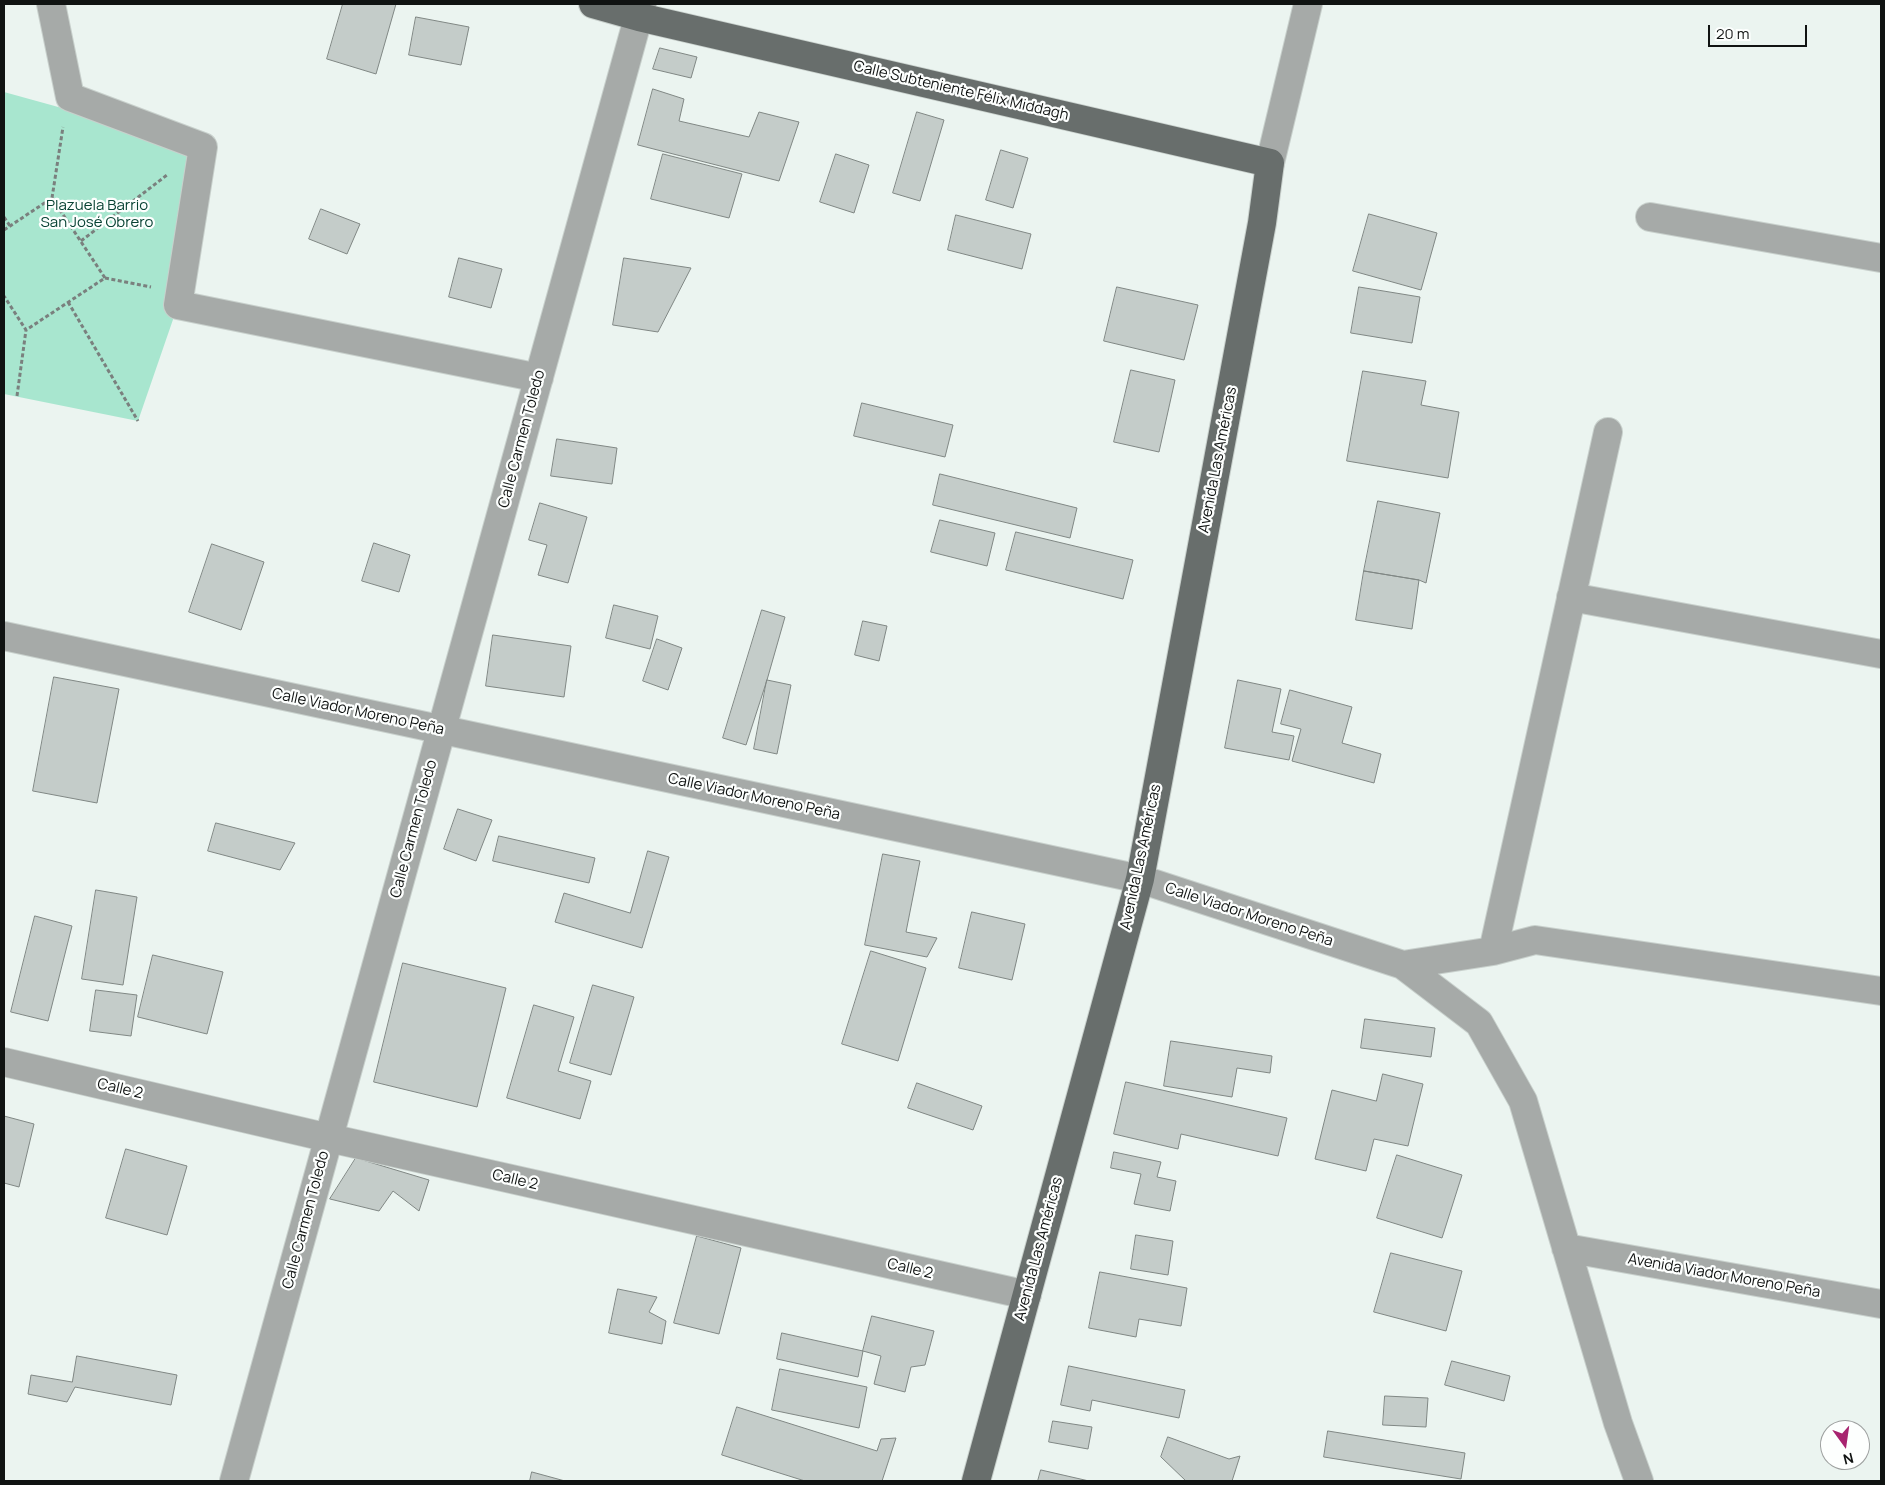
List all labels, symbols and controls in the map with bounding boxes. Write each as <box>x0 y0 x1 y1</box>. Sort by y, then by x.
scale bar <box>1710 15 1809 47</box>
text: 20 m <box>1716 23 1749 44</box>
street label: Calle Subteniente Félix Middagh <box>852 57 1070 125</box>
park label: Plazuela Barrio San José Obrero <box>41 197 153 232</box>
street label: Calle Carmen Toledo <box>495 368 549 510</box>
street label: Avenida Las Américas <box>1195 385 1241 535</box>
street label: Calle Viador Moreno Peña <box>270 685 446 739</box>
street label: Calle Carmen Toledo <box>387 758 441 900</box>
street label: Calle Viador Moreno Peña <box>666 770 842 824</box>
street label: Avenida Las Américas <box>1117 782 1165 932</box>
street label: Calle Viador Moreno Peña <box>1163 879 1335 951</box>
street label: Calle 2 <box>95 1075 145 1103</box>
street label: Calle Carmen Toledo <box>279 1149 333 1291</box>
street label: Calle 2 <box>490 1166 540 1194</box>
street label: Avenida Las Américas <box>1011 1175 1067 1323</box>
street label: Avenida Viador Moreno Peña <box>1626 1250 1822 1302</box>
street label: Calle 2 <box>885 1255 935 1283</box>
north arrow <box>1820 1420 1870 1470</box>
text: N <box>1841 1449 1856 1470</box>

